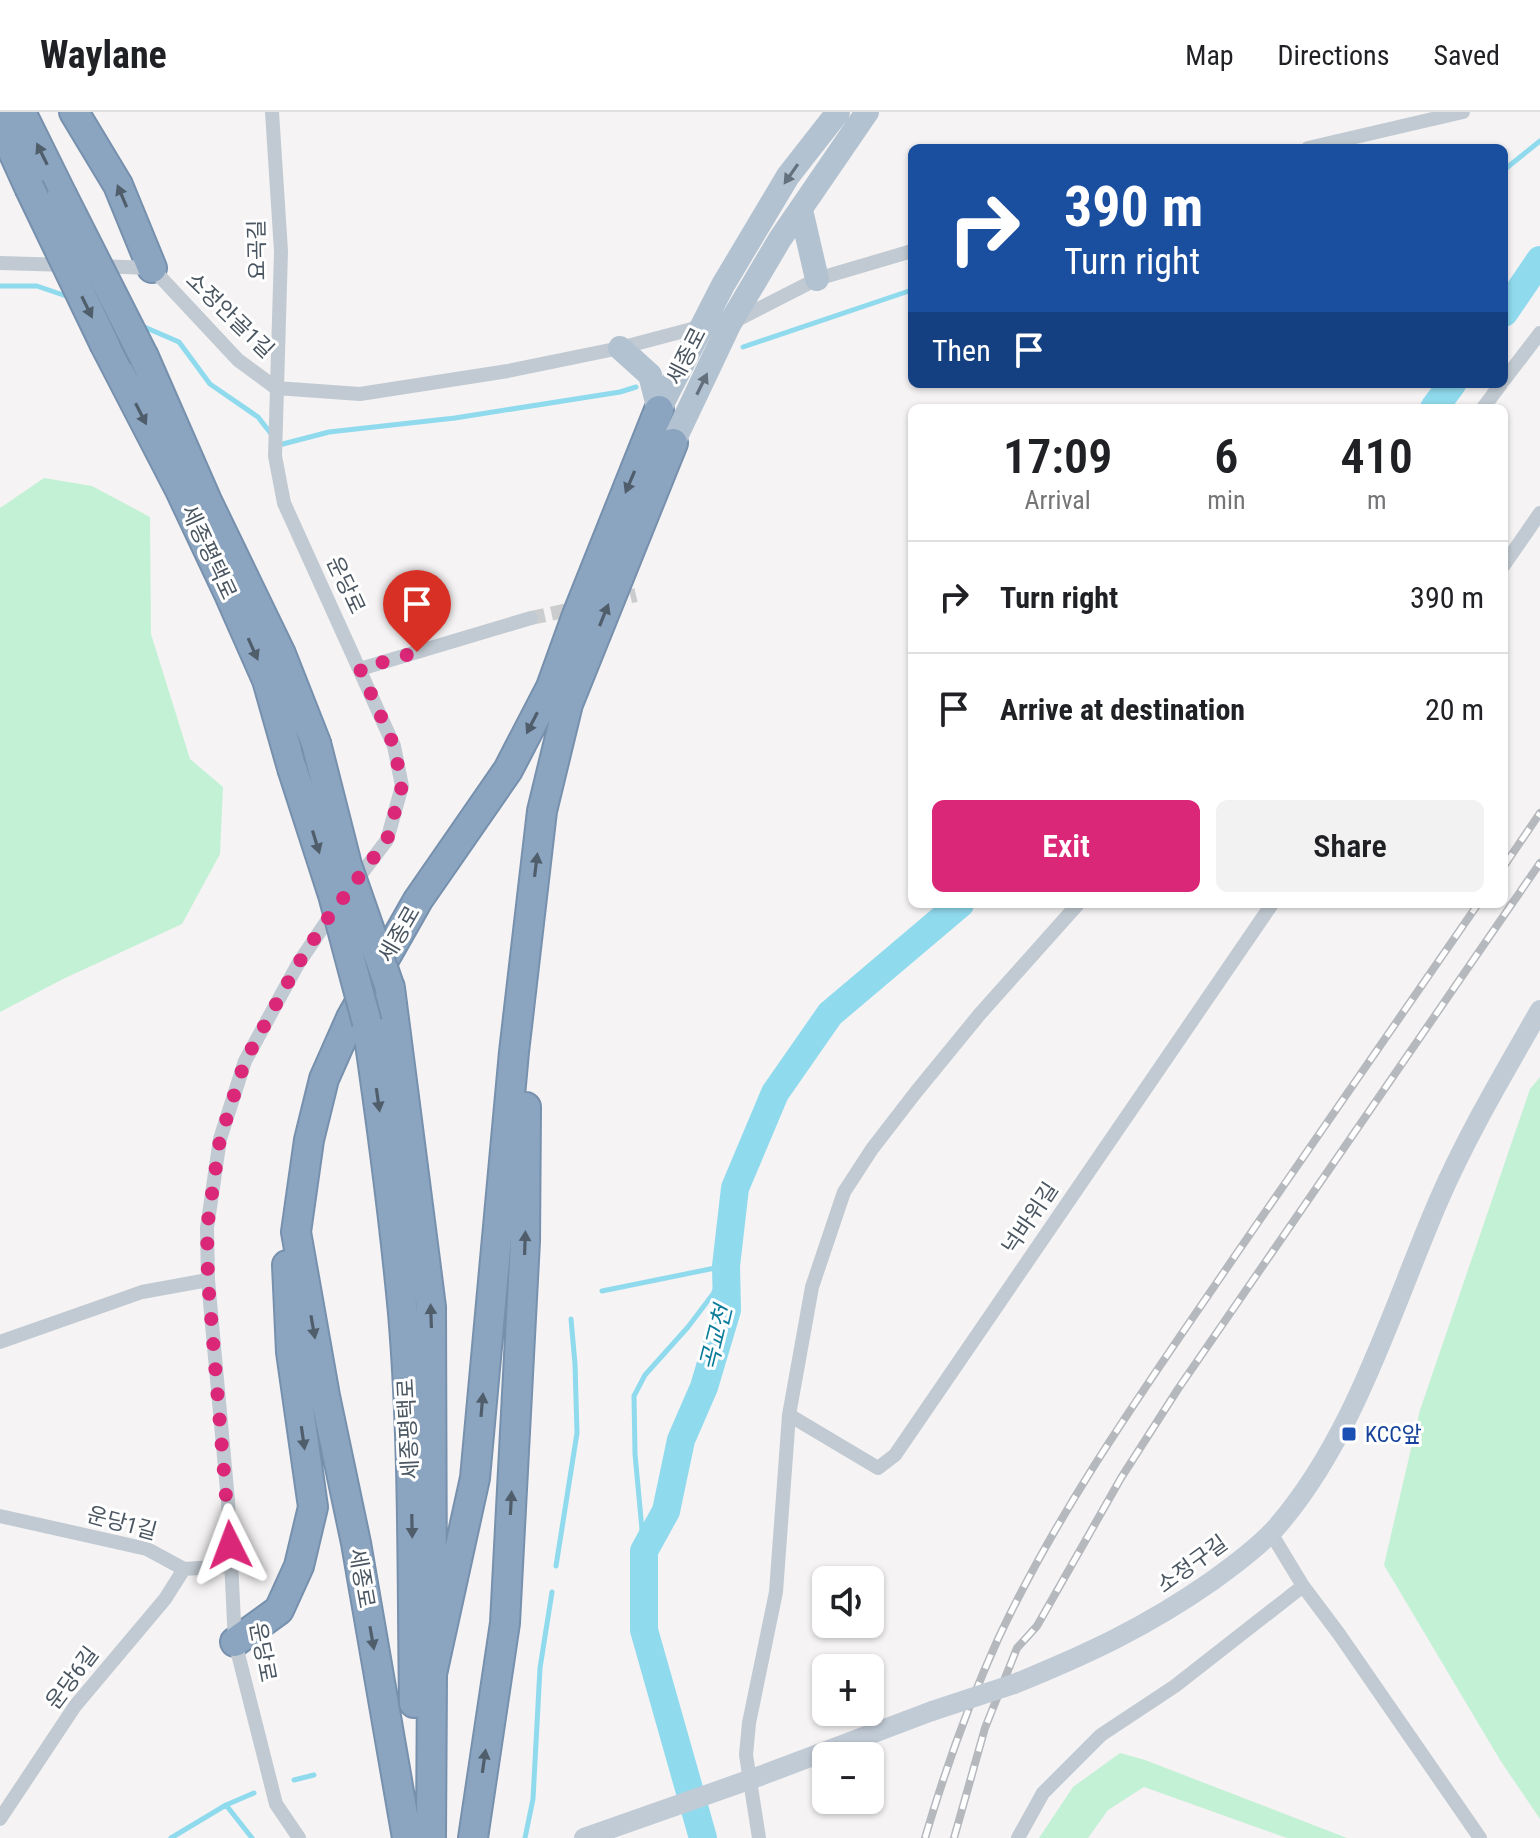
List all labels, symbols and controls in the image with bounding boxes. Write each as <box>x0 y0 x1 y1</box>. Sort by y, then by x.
text: Waylane <box>40 33 167 77</box>
text: Map <box>1185 39 1234 72</box>
text: Directions <box>1278 39 1389 72</box>
text: Saved <box>1433 39 1500 72</box>
one-way arrow <box>35 142 49 165</box>
one-way arrow <box>784 163 799 184</box>
text: 390 m <box>1064 174 1203 240</box>
icon: right <box>932 176 1036 280</box>
one-way arrow <box>115 184 128 207</box>
street label: 요곡길 <box>244 219 270 281</box>
text: Turn right <box>1064 241 1200 283</box>
street label: 소정안골1길 <box>181 267 279 363</box>
one-way arrow <box>80 296 94 319</box>
street label: 세종로 <box>661 323 711 389</box>
icon: arrive <box>1007 328 1051 372</box>
text: Then <box>932 333 991 368</box>
one-way arrow <box>695 373 709 396</box>
one-way arrow <box>135 403 148 426</box>
text: 17:09 <box>1003 428 1112 485</box>
text: 6 <box>1214 428 1238 485</box>
text: 410 <box>1341 428 1413 485</box>
one-way arrow <box>624 470 637 494</box>
text: Arrival <box>1025 485 1091 515</box>
text: min <box>1207 485 1245 515</box>
text: m <box>1367 485 1387 515</box>
street label: 세종평택로 <box>176 501 242 603</box>
street label: 운당로 <box>322 552 370 618</box>
pin <box>383 570 451 652</box>
icon: right <box>932 575 976 619</box>
text: Turn right <box>1000 580 1118 615</box>
text: 390 m <box>1410 580 1484 615</box>
icon: arrive <box>395 582 439 626</box>
one-way arrow <box>598 603 611 627</box>
one-way arrow <box>247 637 260 661</box>
icon: arrive <box>932 687 976 731</box>
text: Arrive at destination <box>1000 692 1245 727</box>
text: 20 m <box>1425 692 1484 727</box>
one-way arrow <box>526 711 539 734</box>
button: Exit <box>932 800 1200 892</box>
button: Share <box>1216 800 1484 892</box>
one-way arrow <box>310 830 323 854</box>
one-way arrow <box>529 852 542 877</box>
street label: 세종로 <box>373 901 425 967</box>
one-way arrow <box>372 1088 385 1113</box>
street label: 넉바위길 <box>997 1177 1063 1259</box>
one-way arrow <box>518 1230 531 1255</box>
water label: 곡교천 <box>694 1300 738 1374</box>
one-way arrow <box>424 1303 437 1328</box>
one-way arrow <box>308 1315 320 1340</box>
street label: 세종평택로 <box>393 1378 423 1480</box>
one-way arrow <box>475 1392 488 1417</box>
place label: KCC앞 <box>1365 1422 1422 1447</box>
one-way arrow <box>297 1425 310 1450</box>
marker: KCC앞 <box>1340 1425 1358 1443</box>
one-way arrow <box>505 1490 518 1515</box>
street label: 운당1길 <box>84 1502 160 1544</box>
position arrow <box>188 1503 272 1587</box>
one-way arrow <box>405 1514 418 1539</box>
street label: 소정구길 <box>1152 1530 1232 1598</box>
street label: 세종로 <box>344 1546 380 1610</box>
map controls <box>812 1566 884 1814</box>
button: sound <box>812 1566 884 1638</box>
street label: 운당로 <box>245 1620 281 1684</box>
one-way arrow <box>367 1625 379 1650</box>
street label: 운당6길 <box>40 1642 104 1714</box>
button: + <box>812 1654 884 1726</box>
button: − <box>812 1742 884 1814</box>
one-way arrow <box>478 1748 491 1773</box>

